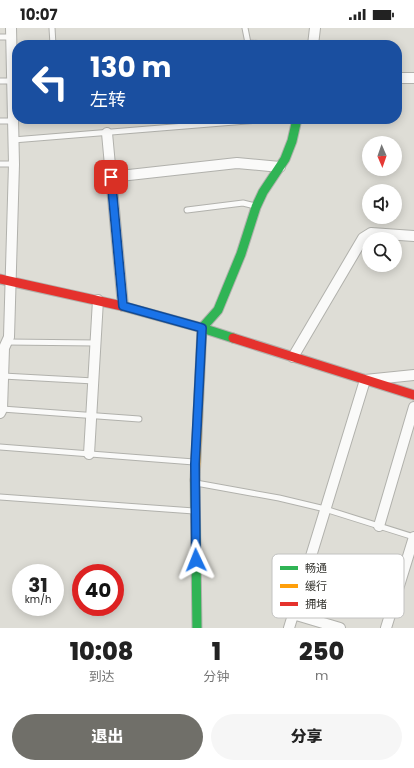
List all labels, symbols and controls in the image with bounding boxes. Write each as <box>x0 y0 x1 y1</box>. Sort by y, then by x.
text: 10:07 <box>20 4 58 25</box>
text: 130 m <box>90 48 171 87</box>
icon: left <box>24 56 76 108</box>
text: 左转 <box>90 87 126 112</box>
north arrow <box>362 136 402 176</box>
map controls <box>362 136 402 272</box>
pin <box>94 160 128 194</box>
icon: arrive <box>100 166 122 188</box>
button: sound <box>362 184 402 224</box>
button: search <box>362 232 402 272</box>
position arrow <box>175 539 217 581</box>
legend <box>272 554 404 618</box>
text: 畅通 <box>305 560 327 576</box>
speed limit sign: 40 <box>72 564 124 616</box>
text: 31 <box>28 571 48 599</box>
text: 缓行 <box>305 578 327 594</box>
text: km/h <box>25 592 51 607</box>
text: 拥堵 <box>305 596 327 612</box>
text: 10:08 <box>70 635 134 668</box>
text: 1 <box>212 635 221 668</box>
text: 250 <box>299 635 344 668</box>
text: m <box>315 666 328 685</box>
text: 到达 <box>89 667 115 686</box>
text: 分钟 <box>203 667 229 686</box>
button: 退出 <box>12 714 203 760</box>
button: 分享 <box>211 714 402 760</box>

